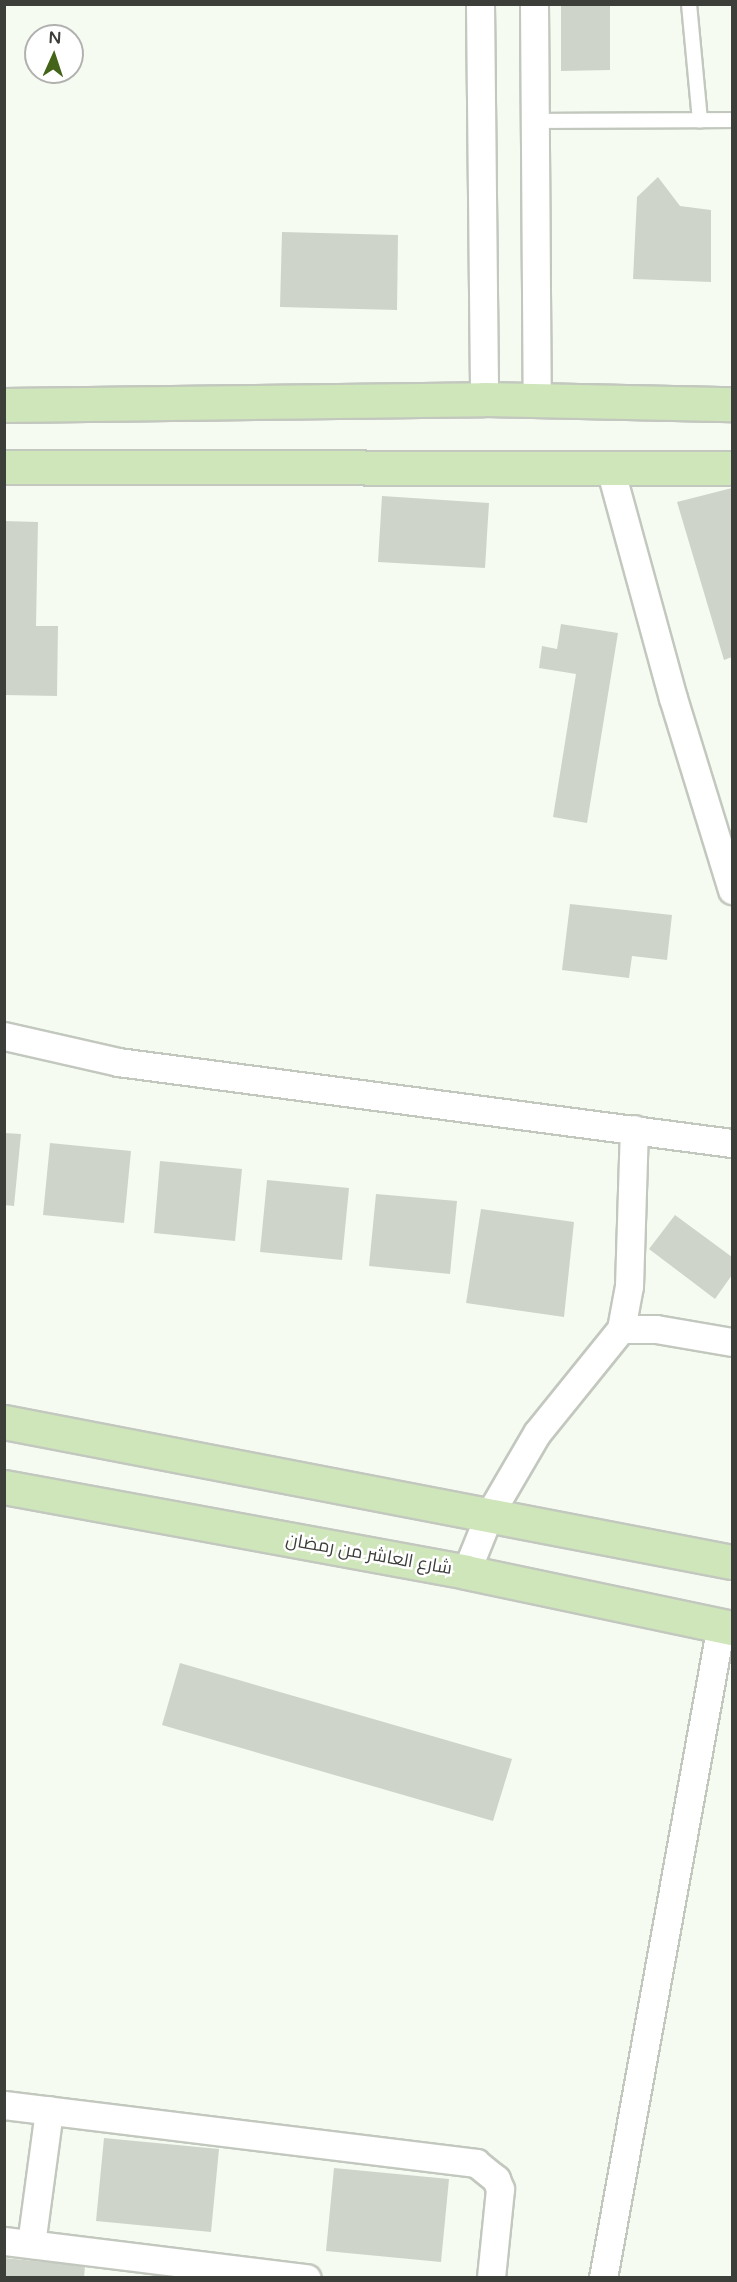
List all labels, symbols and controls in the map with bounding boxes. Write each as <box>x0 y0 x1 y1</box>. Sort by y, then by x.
north arrow <box>24 24 84 84</box>
text: N <box>48 28 62 48</box>
street label: شارع العاشر من رمضان <box>284 1529 454 1579</box>

